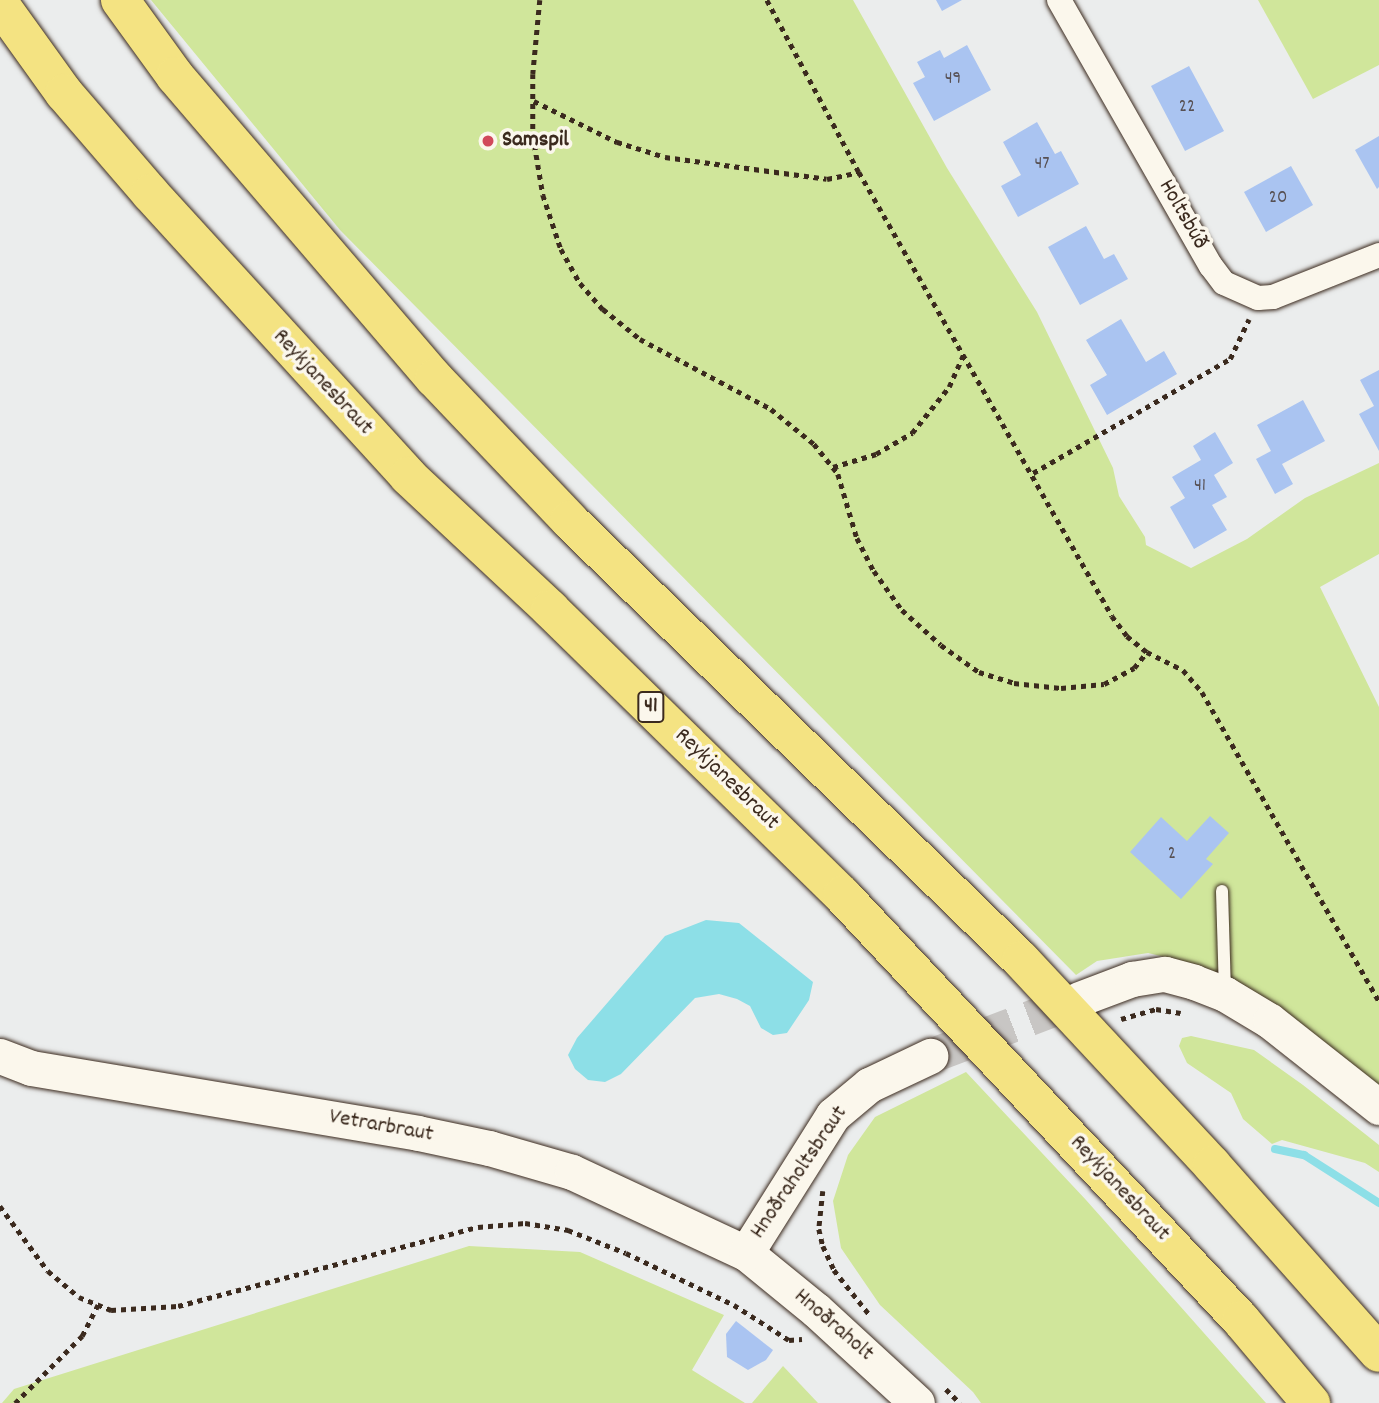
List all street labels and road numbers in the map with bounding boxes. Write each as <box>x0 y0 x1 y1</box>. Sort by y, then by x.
street label: Holtsbúð <box>1151 175 1213 255</box>
street label: Reykjanesbraut <box>266 324 378 442</box>
road number: 41 <box>637 690 665 724</box>
street label: Reykjanesbraut <box>668 723 784 837</box>
street label: Hnoðraholtsbraut <box>745 1101 855 1245</box>
street label: Vetrarbraut <box>327 1104 435 1150</box>
street label: Reykjanesbraut <box>1063 1130 1175 1248</box>
street label: Hnoðraholt <box>787 1284 879 1368</box>

